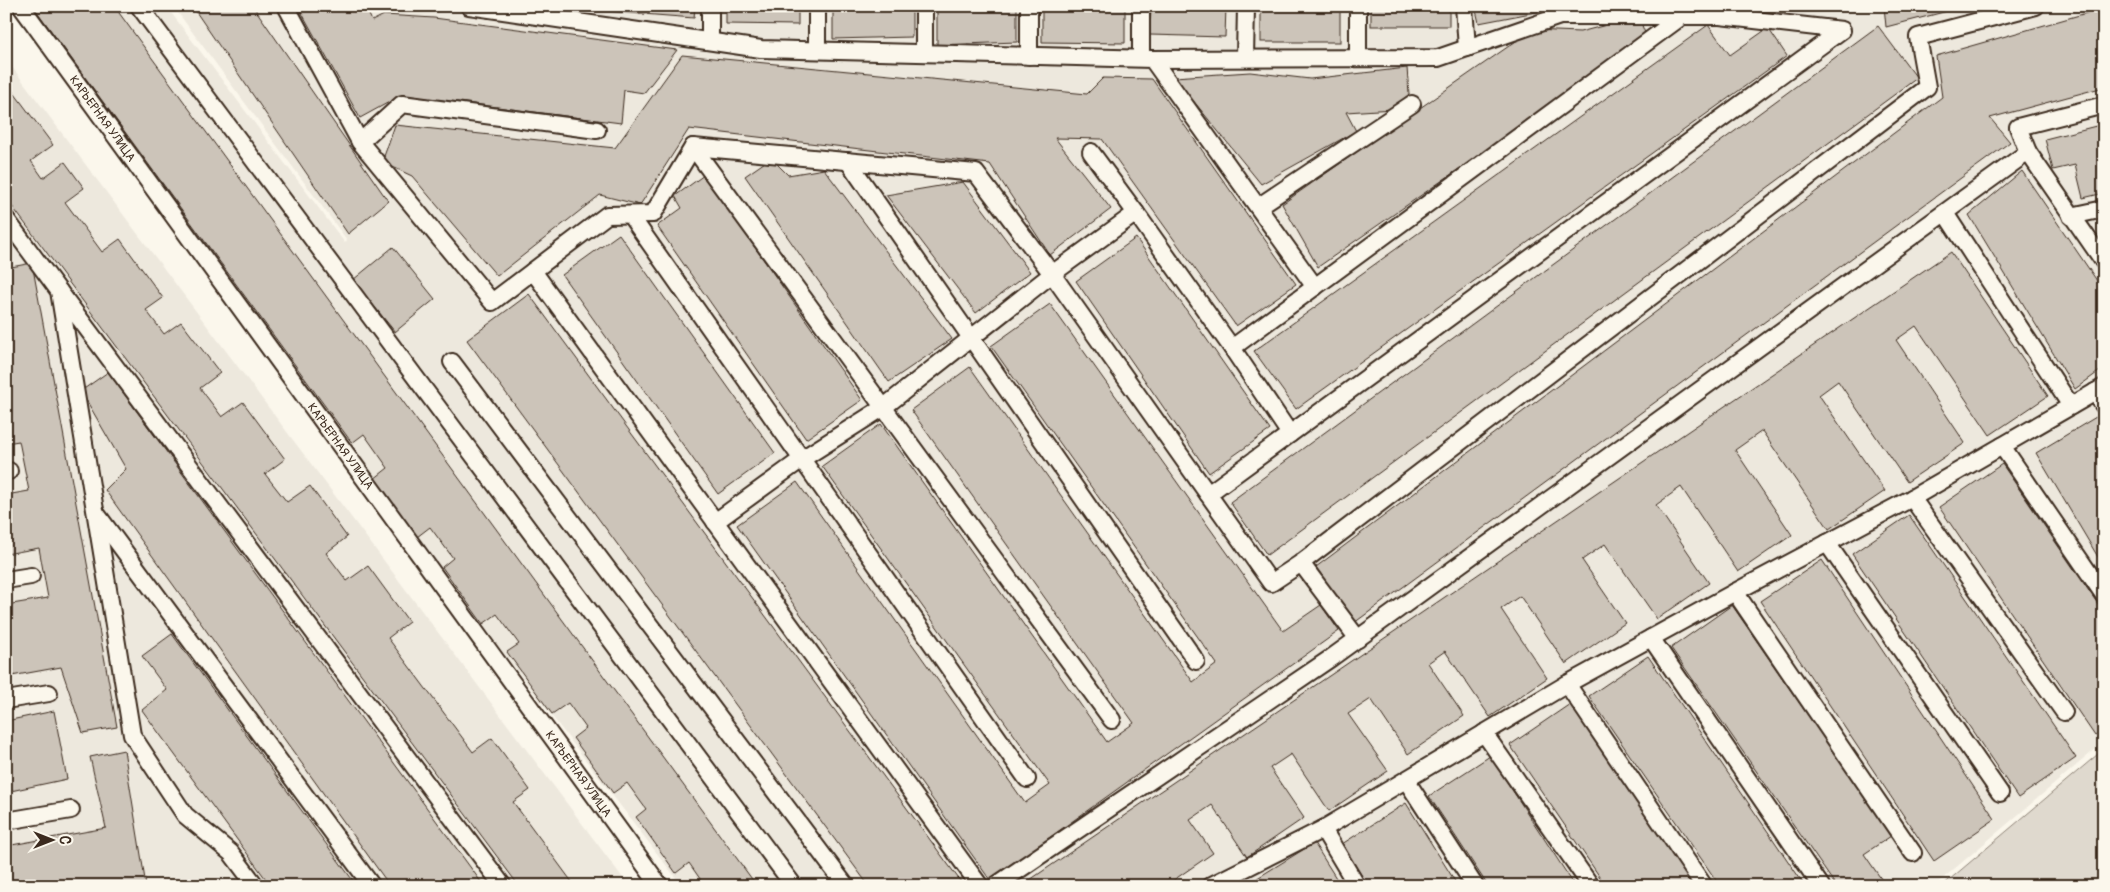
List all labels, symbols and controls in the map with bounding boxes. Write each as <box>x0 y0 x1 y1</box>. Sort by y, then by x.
street label: КАРЬЕРНАЯ УЛИЦА <box>66 72 139 165</box>
street label: КАРЬЕРНАЯ УЛИЦА <box>304 400 377 492</box>
street label: КАРЬЕРНАЯ УЛИЦА <box>542 728 615 820</box>
north arrow <box>28 814 78 864</box>
text: С <box>56 836 73 845</box>

